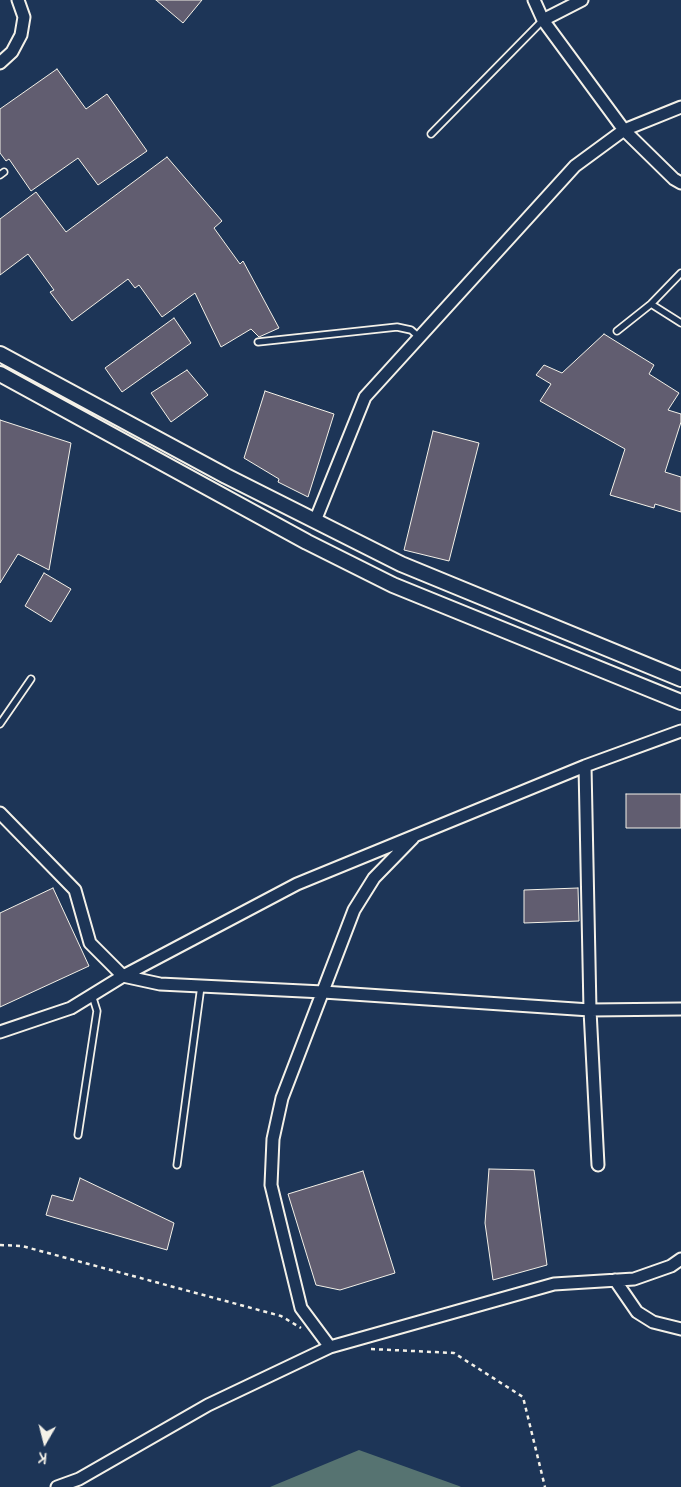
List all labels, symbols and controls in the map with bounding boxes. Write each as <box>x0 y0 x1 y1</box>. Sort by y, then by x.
north arrow <box>20 1417 70 1467</box>
text: K <box>37 1448 48 1466</box>

